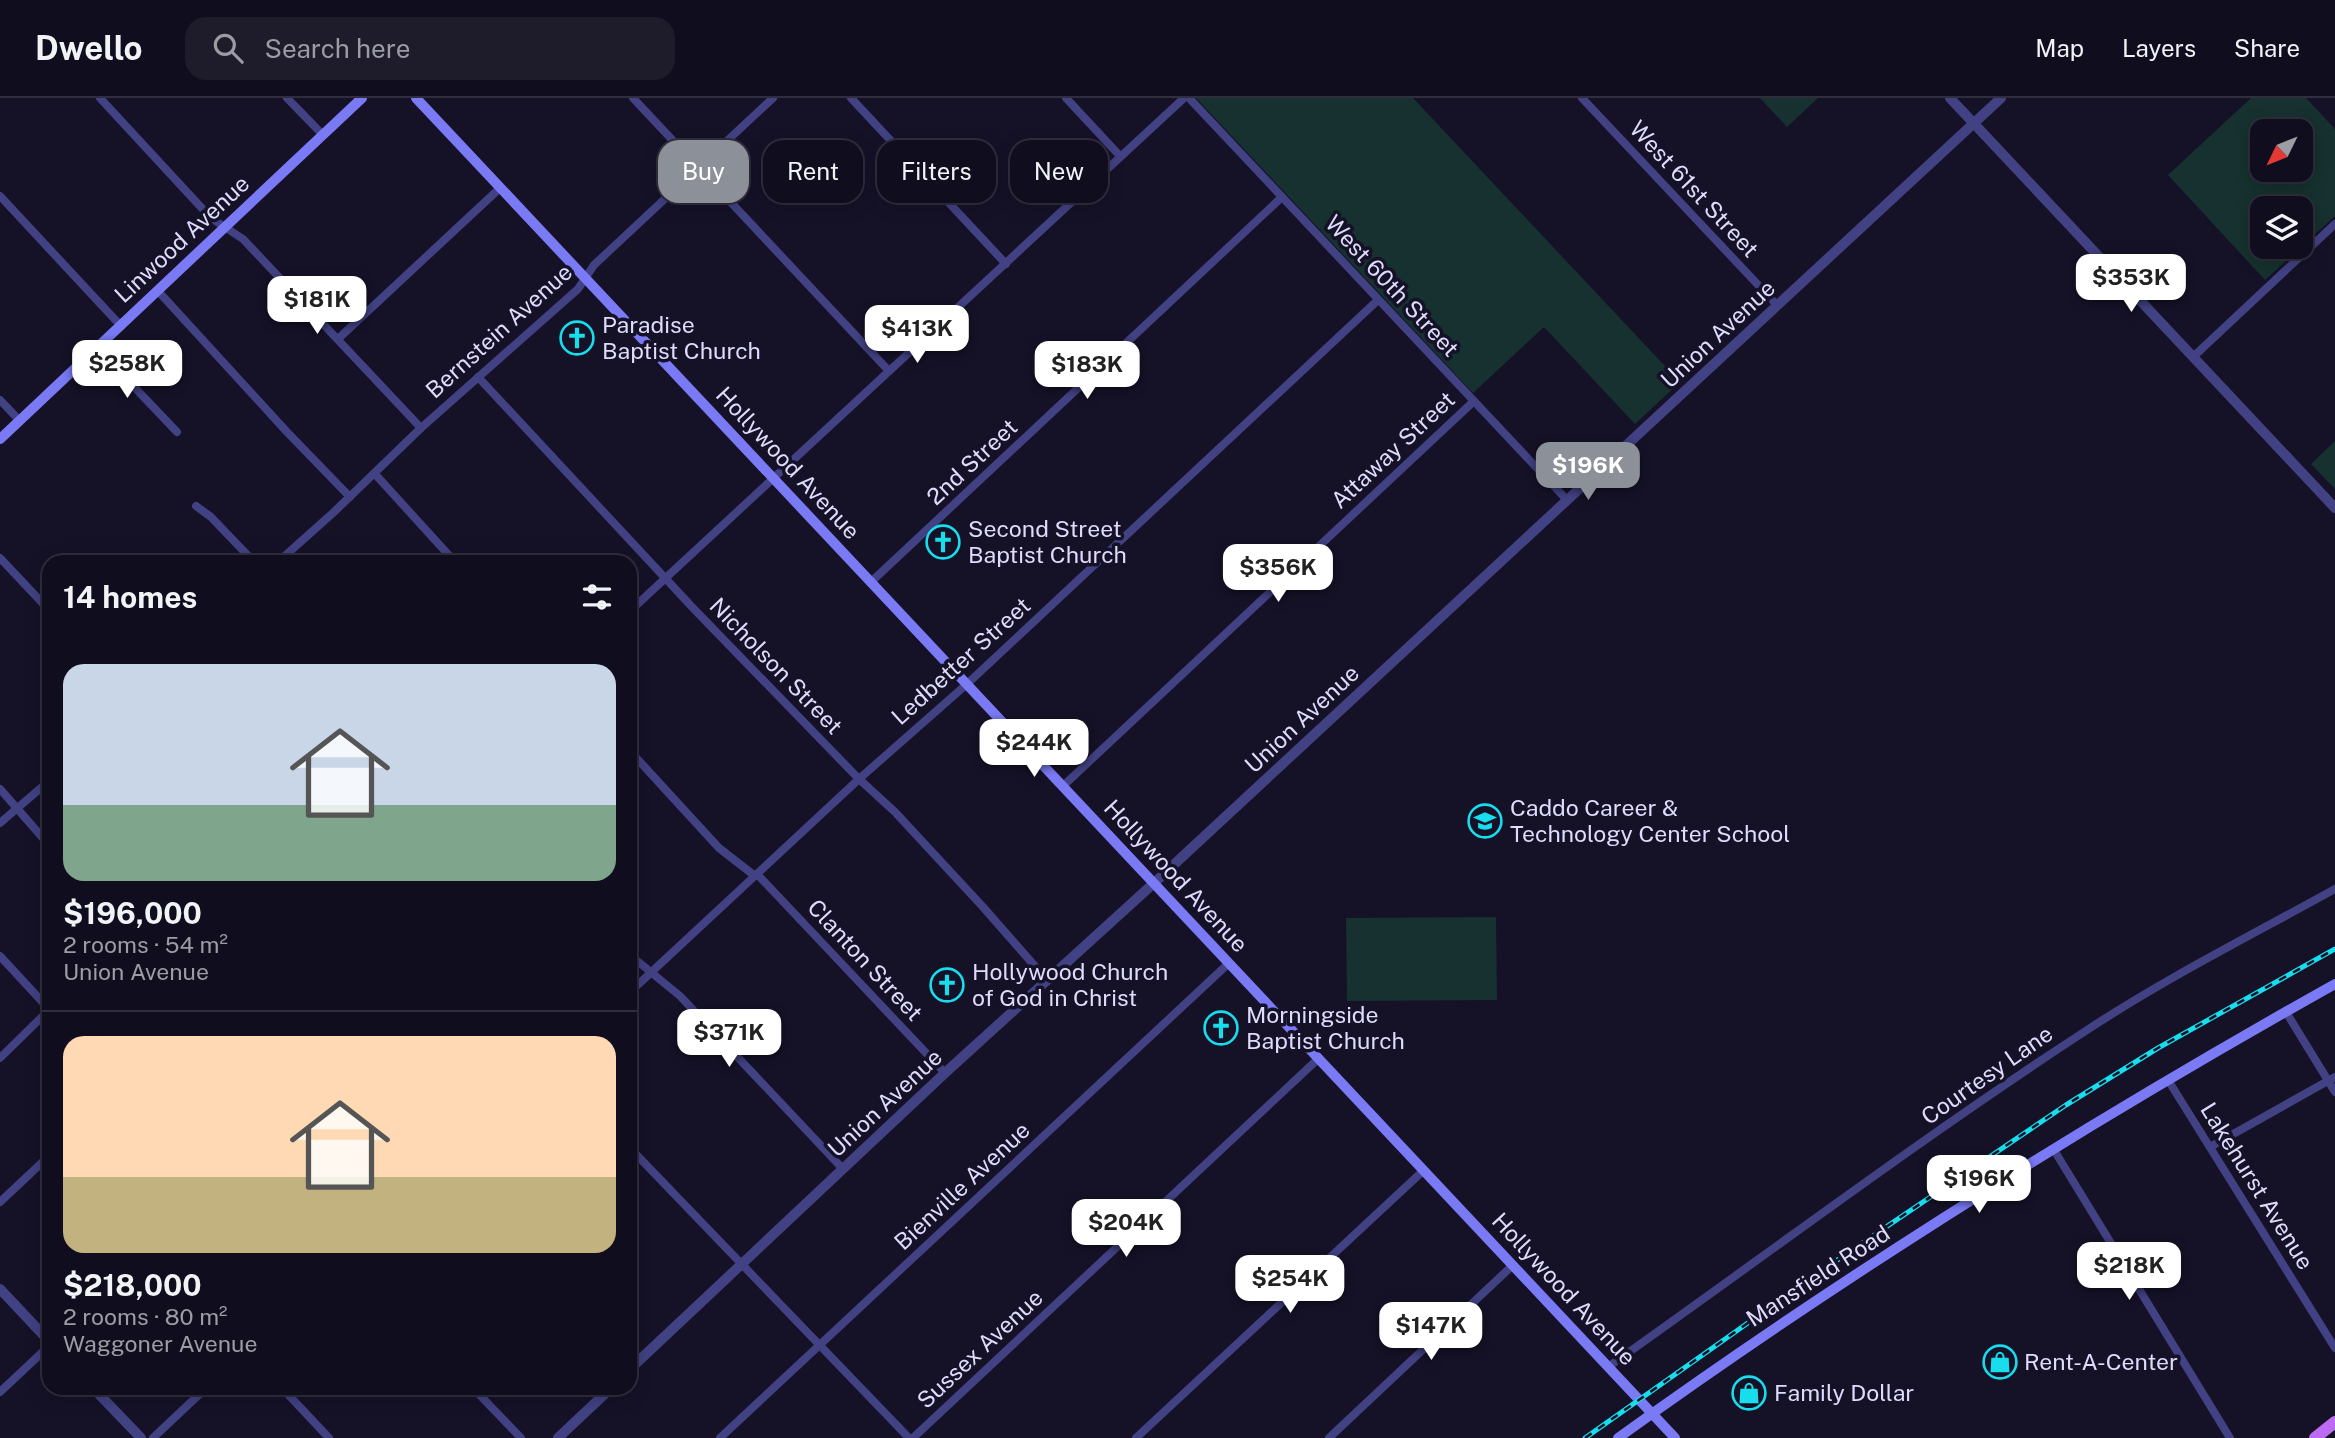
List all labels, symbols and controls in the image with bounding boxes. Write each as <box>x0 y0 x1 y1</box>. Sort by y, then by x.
search box <box>185 17 675 80</box>
text: Dwello <box>35 29 143 67</box>
icon: search <box>209 29 247 67</box>
text: Search here <box>265 33 411 64</box>
text: Map <box>2035 34 2084 62</box>
text: Layers <box>2122 34 2196 62</box>
text: Share <box>2234 34 2300 62</box>
street label: West 61st Street <box>1624 115 1764 262</box>
north arrow <box>2250 119 2314 182</box>
map controls <box>2250 119 2313 259</box>
chip: Buy <box>658 140 749 203</box>
chip: Rent <box>763 140 863 203</box>
chip: Filters <box>877 140 996 203</box>
chip: New <box>1010 140 1108 203</box>
street label: Linwood Avenue <box>109 169 255 308</box>
button: layers <box>2250 196 2313 259</box>
street label: West 60th Street <box>1320 210 1465 362</box>
pin: $353K <box>2082 254 2180 314</box>
street label: Bernstein Avenue <box>420 258 577 403</box>
text: $353K <box>2092 263 2170 290</box>
street label: Union Avenue <box>1655 274 1780 393</box>
pin: $181K <box>268 276 366 336</box>
text: $181K <box>283 285 351 312</box>
pin: $413K <box>868 306 966 365</box>
place label: Paradise Baptist Church <box>602 311 761 364</box>
text: $413K <box>881 314 953 341</box>
church icon: Paradise Baptist Church <box>558 319 596 357</box>
pin: $258K <box>78 341 176 400</box>
pin: $183K <box>1038 342 1136 401</box>
text: $258K <box>88 349 166 376</box>
text: $183K <box>1051 350 1123 377</box>
street label: Hollywood Avenue <box>711 381 866 544</box>
street label: Attaway Street <box>1325 386 1460 514</box>
street label: 2nd Street <box>921 413 1022 510</box>
pin: $196K <box>1539 442 1637 502</box>
text: $196K <box>1552 451 1624 478</box>
place label: Second Street Baptist Church <box>968 515 1127 568</box>
church icon: Second Street Baptist Church <box>924 523 962 561</box>
pin: $356K <box>1229 545 1327 604</box>
text: $356K <box>1239 553 1317 580</box>
icon: filters <box>578 578 616 616</box>
text: 14 homes <box>63 579 197 615</box>
street label: Ledbetter Street <box>886 591 1036 730</box>
street label: Nicholson Street <box>704 592 848 739</box>
street label: Union Avenue <box>1239 659 1364 778</box>
icon: home <box>277 710 403 836</box>
pin: $244K <box>985 720 1083 779</box>
text: $244K <box>996 728 1072 755</box>
street label: Hollywood Avenue <box>1099 794 1254 957</box>
place label: Caddo Career & Technology Center School <box>1510 794 1790 847</box>
school or university icon: Caddo Career & Technology Center School <box>1466 802 1504 840</box>
street label: Clanton Street <box>802 893 928 1026</box>
text: $196,000 <box>63 895 202 931</box>
text: 2 rooms · 54 m² <box>63 931 228 958</box>
text: Union Avenue <box>63 958 209 985</box>
place label: Hollywood Church of God in Christ <box>972 958 1168 1011</box>
church icon: Hollywood Church of God in Christ <box>928 966 966 1004</box>
place label: Morningside Baptist Church <box>1246 1001 1405 1054</box>
church icon: Morningside Baptist Church <box>1202 1009 1240 1047</box>
pin: $371K <box>680 1010 778 1069</box>
text: $371K <box>693 1018 765 1045</box>
street label: Courtesy Lane <box>1916 1019 2057 1130</box>
street label: Union Avenue <box>822 1043 947 1162</box>
icon: home <box>277 1082 403 1208</box>
street label: Lakehurst Avenue <box>2195 1097 2320 1274</box>
street label: Bienville Avenue <box>888 1116 1035 1255</box>
pin: $196K <box>1930 1156 2028 1215</box>
text: $196K <box>1943 1164 2015 1191</box>
pin: $204K <box>1077 1200 1175 1259</box>
street label: Hollywood Avenue <box>1487 1207 1642 1370</box>
text: $204K <box>1088 1208 1164 1235</box>
street label: Mansfield Road <box>1741 1219 1894 1332</box>
pin: $218K <box>2080 1242 2178 1302</box>
text: $218K <box>2093 1251 2165 1278</box>
pin: $254K <box>1241 1256 1339 1315</box>
text: $254K <box>1251 1264 1329 1291</box>
text: $218,000 <box>63 1267 202 1303</box>
street label: Sussex Avenue <box>911 1284 1048 1414</box>
pin: $147K <box>1382 1302 1480 1362</box>
text: 2 rooms · 80 m² <box>63 1303 228 1330</box>
text: $147K <box>1395 1311 1467 1338</box>
text: Waggoner Avenue <box>63 1330 257 1357</box>
shop icon: Rent-A-Center <box>1981 1343 2019 1381</box>
place label: Rent-A-Center <box>2024 1348 2178 1375</box>
shop icon: Family Dollar <box>1730 1374 1768 1412</box>
place label: Family Dollar <box>1774 1379 1914 1406</box>

